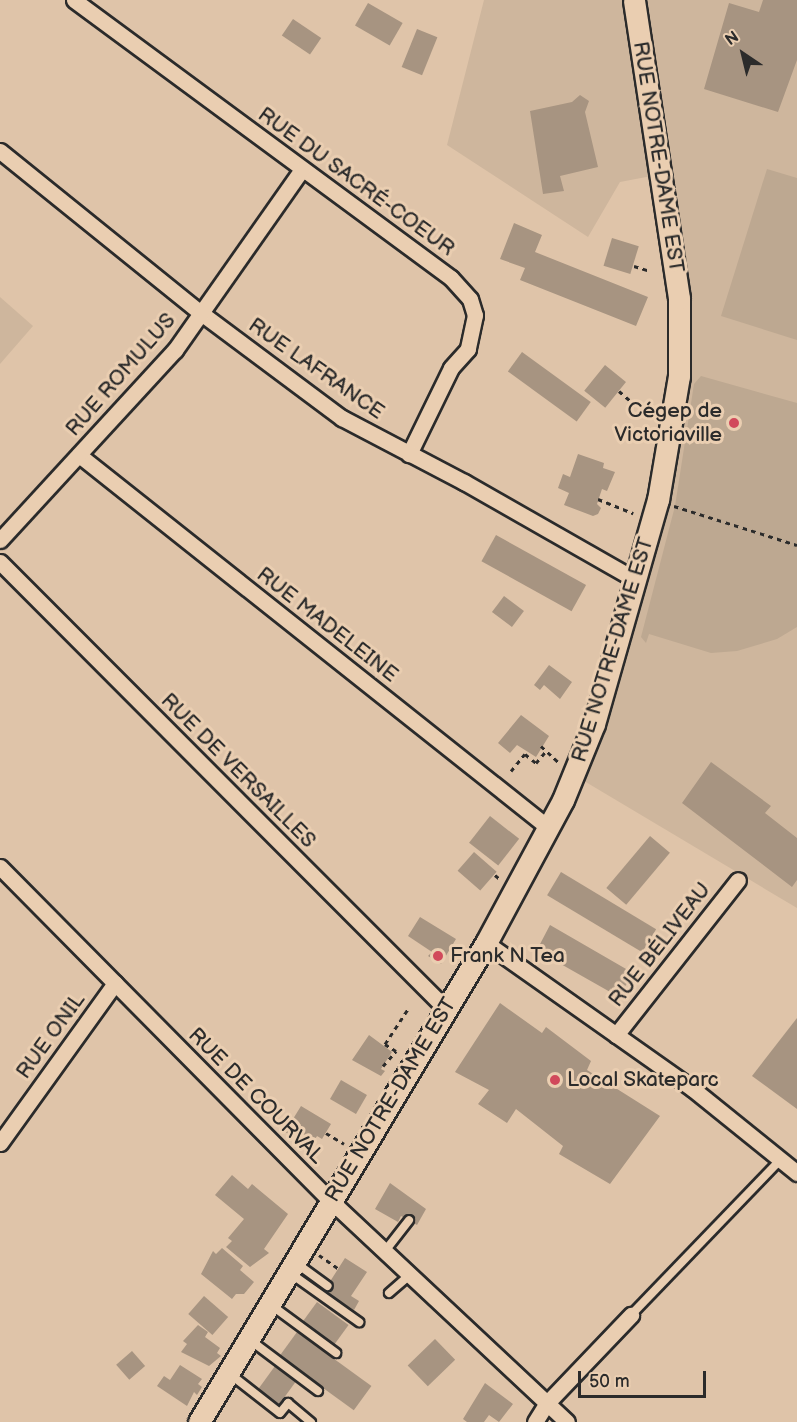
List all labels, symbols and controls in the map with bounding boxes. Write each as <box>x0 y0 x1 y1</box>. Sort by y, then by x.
north arrow <box>713 24 773 84</box>
text: N <box>722 28 743 50</box>
street label: RUE NOTRE-DAME EST <box>627 40 689 274</box>
street label: RUE DU SACRÉ-COEUR <box>253 102 459 262</box>
street label: RUE ROMULUS <box>61 308 181 442</box>
street label: RUE LAFRANCE <box>243 313 389 425</box>
place label: Cégep de Victoriaville <box>614 398 722 448</box>
marker: Cégep de Victoriaville <box>727 416 741 430</box>
street label: RUE NOTRE-DAME EST <box>567 535 659 765</box>
street label: RUE MADELEINE <box>251 562 403 688</box>
street label: RUE DE VERSAILLES <box>155 688 321 854</box>
street label: RUE BÉLIVEAU <box>604 878 716 1012</box>
place label: Frank N Tea <box>450 943 566 969</box>
marker: Frank N Tea <box>431 949 445 963</box>
street label: RUE ONIL <box>11 988 91 1084</box>
street label: RUE NOTRE-DAME EST <box>320 993 462 1207</box>
street label: RUE DE COURVAL <box>183 1023 329 1169</box>
place label: Local Skateparc <box>567 1067 719 1093</box>
marker: Local Skateparc <box>548 1073 562 1087</box>
scale bar <box>581 1359 708 1397</box>
text: 50 m <box>589 1371 630 1392</box>

